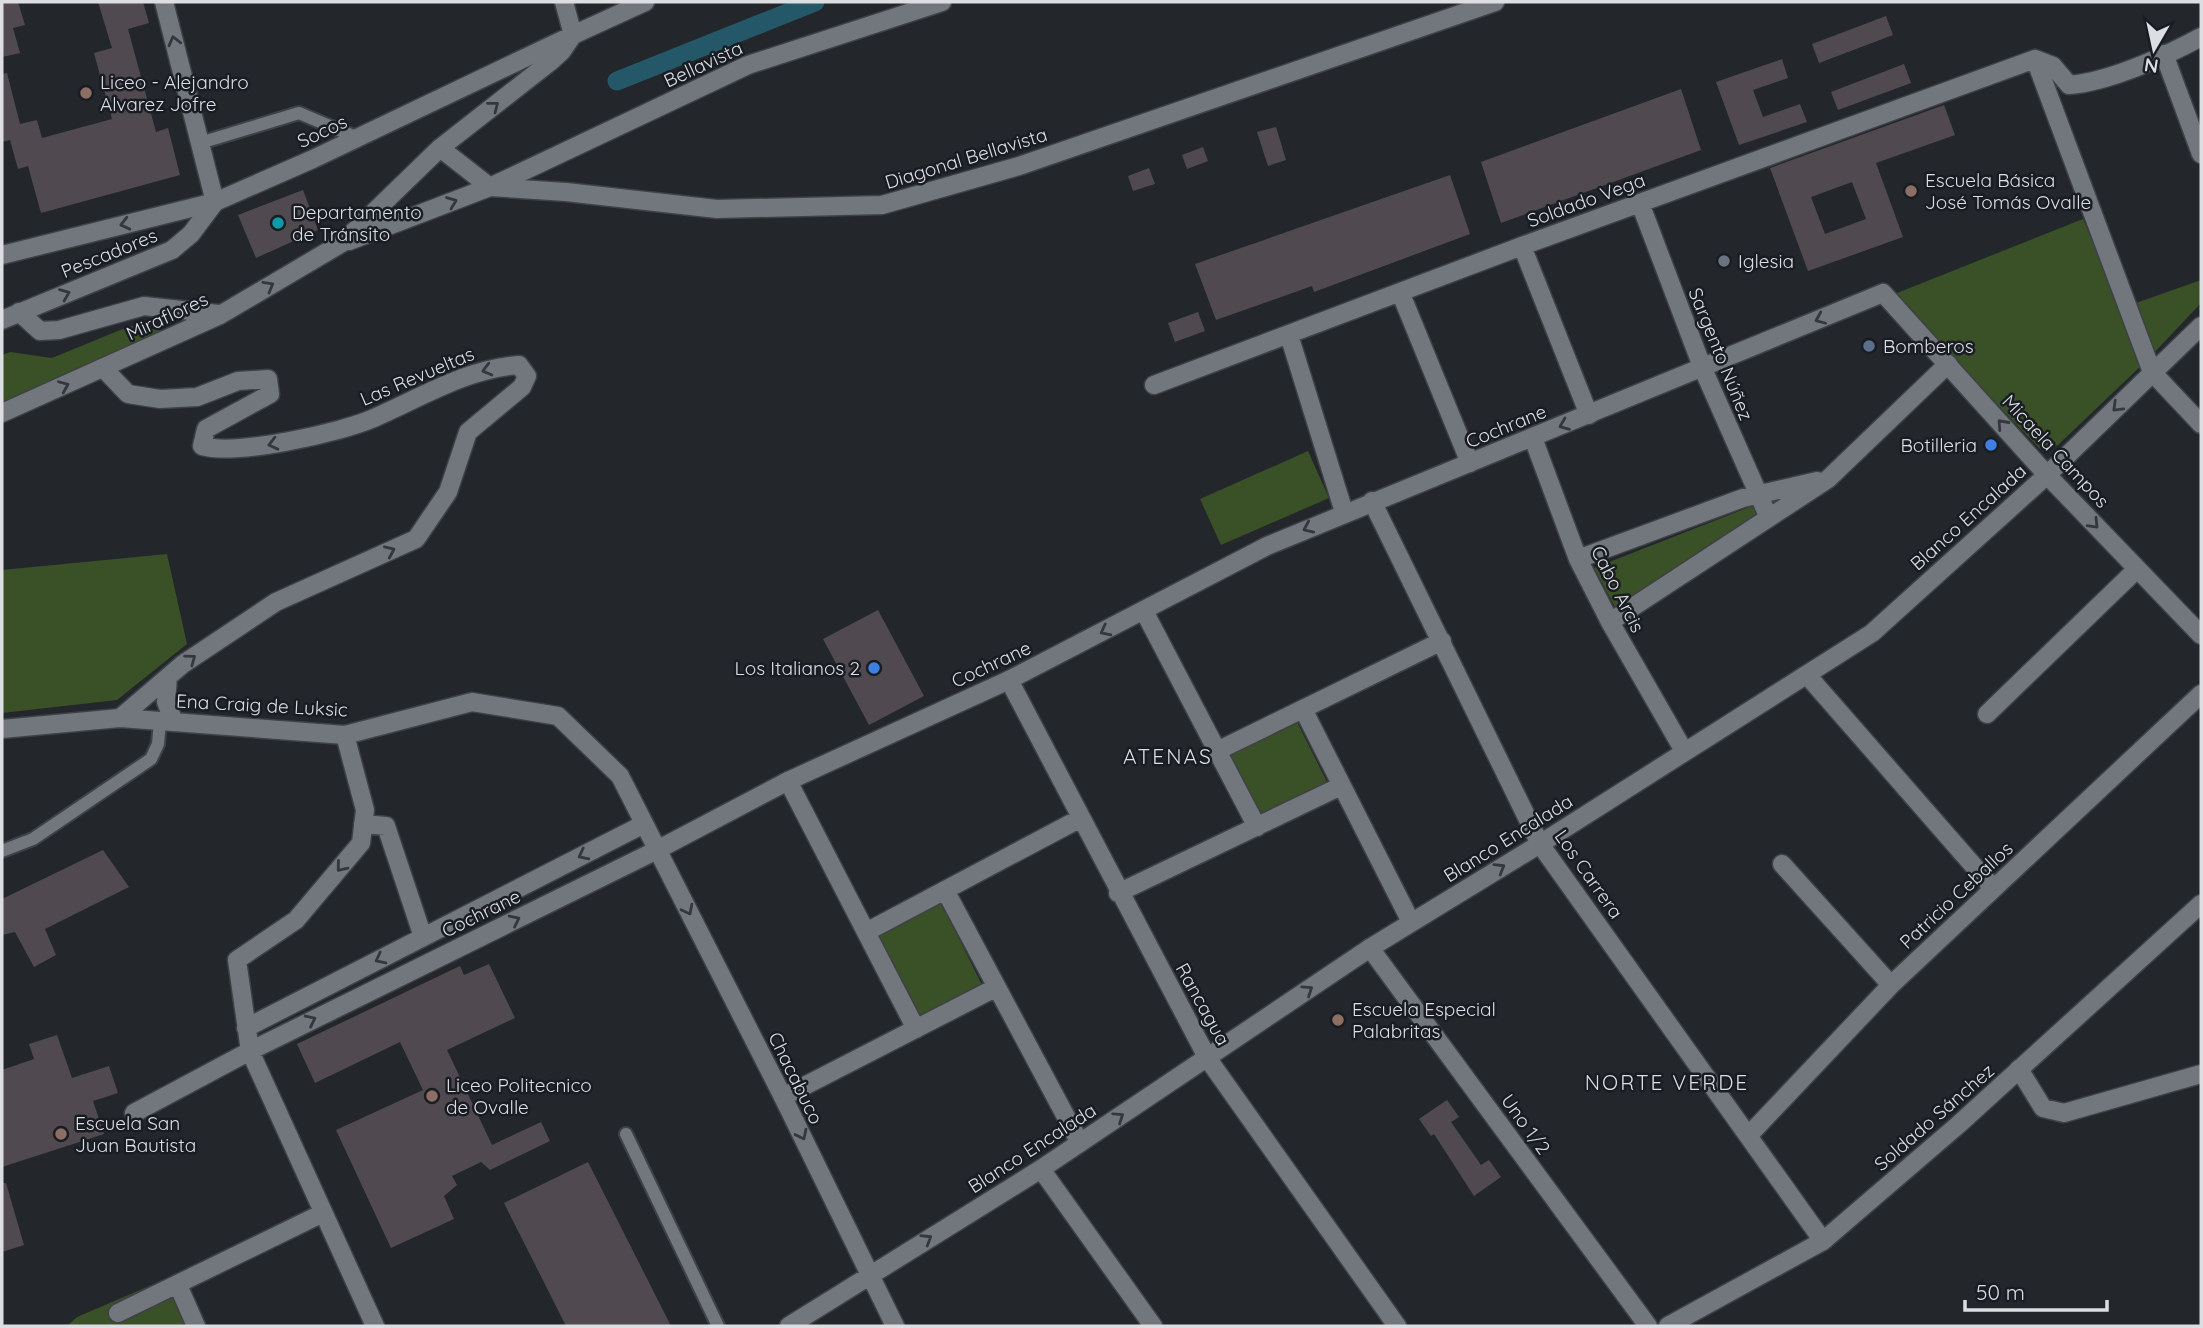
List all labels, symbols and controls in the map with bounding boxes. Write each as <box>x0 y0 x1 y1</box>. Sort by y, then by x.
north arrow <box>2119 14 2189 84</box>
one-way arrow <box>168 35 182 47</box>
street label: Bellavista <box>660 35 746 93</box>
text: N <box>2143 53 2160 79</box>
place label: Liceo - Alejandro Alvarez Jofre <box>100 70 249 116</box>
marker: Liceo - Alejandro Alvarez Jofre <box>78 85 94 101</box>
one-way arrow <box>486 101 498 114</box>
street label: Socos <box>293 109 351 153</box>
street label: Diagonal Bellavista <box>882 122 1050 194</box>
street label: Soldado Vega <box>1524 168 1648 232</box>
place label: Escuela Básica José Tomás Ovalle <box>1925 168 2091 214</box>
marker: Escuela Básica José Tomás Ovalle <box>1903 183 1919 199</box>
one-way arrow <box>445 196 457 210</box>
place label: Departamento de Tránsito <box>292 200 422 246</box>
marker: Departamento de Tránsito <box>270 215 286 231</box>
one-way arrow <box>119 216 131 230</box>
street label: Pescadores <box>57 223 161 283</box>
place label: Iglesia <box>1738 249 1794 273</box>
marker: Iglesia <box>1716 253 1732 269</box>
one-way arrow <box>261 281 274 294</box>
street label: Sargento Núñez <box>1683 284 1759 424</box>
street label: Miraflores <box>122 287 212 345</box>
one-way arrow <box>58 288 70 302</box>
one-way arrow <box>1815 311 1827 325</box>
place label: Bomberos <box>1883 334 1974 358</box>
marker: Bomberos <box>1861 338 1877 354</box>
street label: Las Revueltas <box>356 341 478 411</box>
one-way arrow <box>481 361 493 376</box>
one-way arrow <box>57 380 70 394</box>
street label: Micaela Campos <box>1997 389 2115 513</box>
one-way arrow <box>2112 398 2125 411</box>
street label: Cochrane <box>1462 399 1550 453</box>
one-way arrow <box>1559 417 1571 431</box>
one-way arrow <box>1997 419 2010 432</box>
place label: Botilleria <box>1900 433 1977 457</box>
one-way arrow <box>267 436 279 450</box>
marker: Botilleria <box>1983 437 1999 453</box>
street label: Blanco Encalada <box>1905 459 2031 575</box>
one-way arrow <box>2086 516 2099 529</box>
one-way arrow <box>1302 520 1315 534</box>
street label: Cabo Arcis <box>1586 542 1650 636</box>
one-way arrow <box>383 545 395 559</box>
one-way arrow <box>1100 623 1112 637</box>
street label: Cochrane <box>947 635 1035 693</box>
one-way arrow <box>183 654 196 667</box>
place label: Los Italianos 2 <box>735 656 860 680</box>
marker: Los Italianos 2 <box>866 660 882 676</box>
street label: Ena Craig de Luksic <box>176 689 349 721</box>
district label: ATENAS <box>1123 743 1213 769</box>
street label: Blanco Encalada <box>1439 789 1577 887</box>
street label: Los Carrera <box>1550 825 1628 923</box>
street label: Patricio Ceballos <box>1894 836 2018 954</box>
one-way arrow <box>578 846 590 860</box>
one-way arrow <box>337 859 350 871</box>
one-way arrow <box>1492 864 1505 877</box>
street label: Cochrane <box>438 884 524 942</box>
one-way arrow <box>680 903 693 915</box>
one-way arrow <box>508 914 520 928</box>
one-way arrow <box>375 950 388 964</box>
street label: Rancagua <box>1171 959 1235 1049</box>
one-way arrow <box>1300 986 1313 998</box>
place label: Escuela Especial Palabritas <box>1352 997 1496 1043</box>
marker: Escuela Especial Palabritas <box>1330 1012 1346 1028</box>
one-way arrow <box>304 1015 316 1029</box>
street label: Chacabuco <box>763 1028 829 1128</box>
street label: Soldado Sánchez <box>1869 1058 1999 1176</box>
district label: NORTE VERDE <box>1585 1069 1749 1095</box>
place label: Liceo Politecnico de Ovalle <box>446 1073 592 1119</box>
marker: Liceo Politecnico de Ovalle <box>424 1088 440 1104</box>
street label: Uno 1/2 <box>1496 1089 1556 1159</box>
street label: Blanco Encalada <box>964 1098 1100 1198</box>
place label: Escuela San Juan Bautista <box>75 1111 196 1157</box>
one-way arrow <box>1111 1113 1124 1126</box>
marker: Escuela San Juan Bautista <box>53 1126 69 1142</box>
one-way arrow <box>793 1128 807 1140</box>
one-way arrow <box>919 1234 932 1247</box>
scale bar <box>1965 1268 2107 1312</box>
text: 50 m <box>1976 1279 2025 1305</box>

